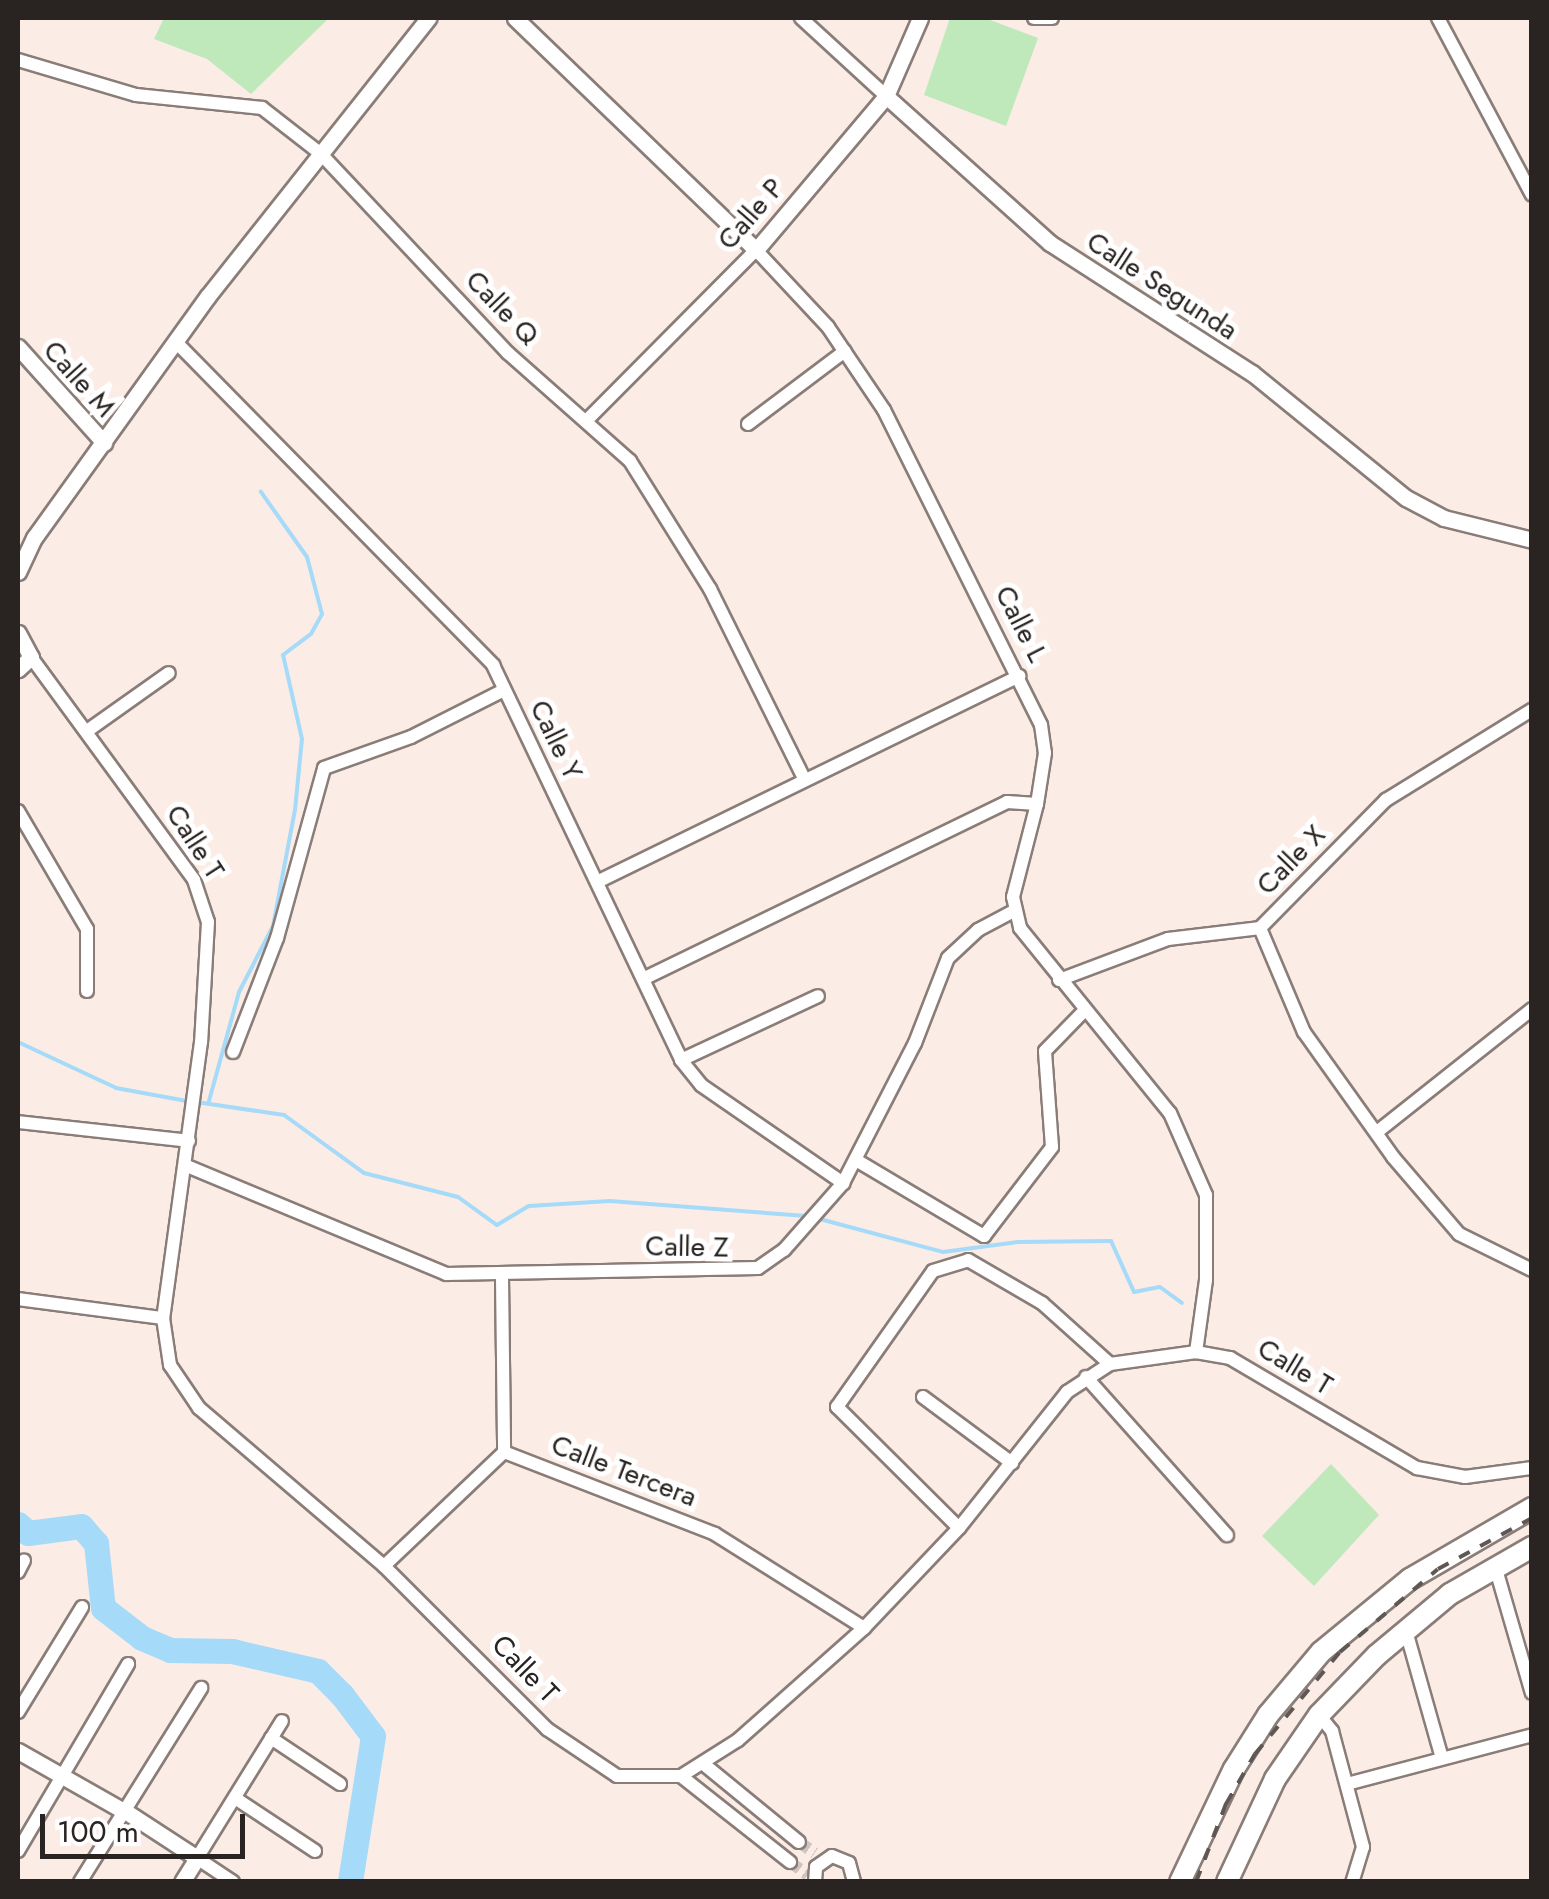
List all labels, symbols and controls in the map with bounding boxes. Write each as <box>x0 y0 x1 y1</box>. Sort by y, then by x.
street label: Calle P <box>711 171 791 257</box>
street label: Calle Segunda <box>1080 225 1244 347</box>
street label: Calle Q <box>458 264 546 352</box>
street label: Calle M <box>36 334 122 424</box>
street label: Calle L <box>988 580 1054 668</box>
street label: Calle Y <box>522 695 590 785</box>
street label: Calle T <box>159 799 231 885</box>
street label: Calle X <box>1250 818 1332 902</box>
street label: Calle Z <box>645 1229 729 1265</box>
street label: Calle T <box>1251 1332 1339 1402</box>
street label: Calle Tercera <box>547 1428 701 1514</box>
street label: Calle T <box>485 1628 565 1710</box>
scale bar <box>45 1794 250 1856</box>
text: 100 m <box>57 1810 139 1853</box>

